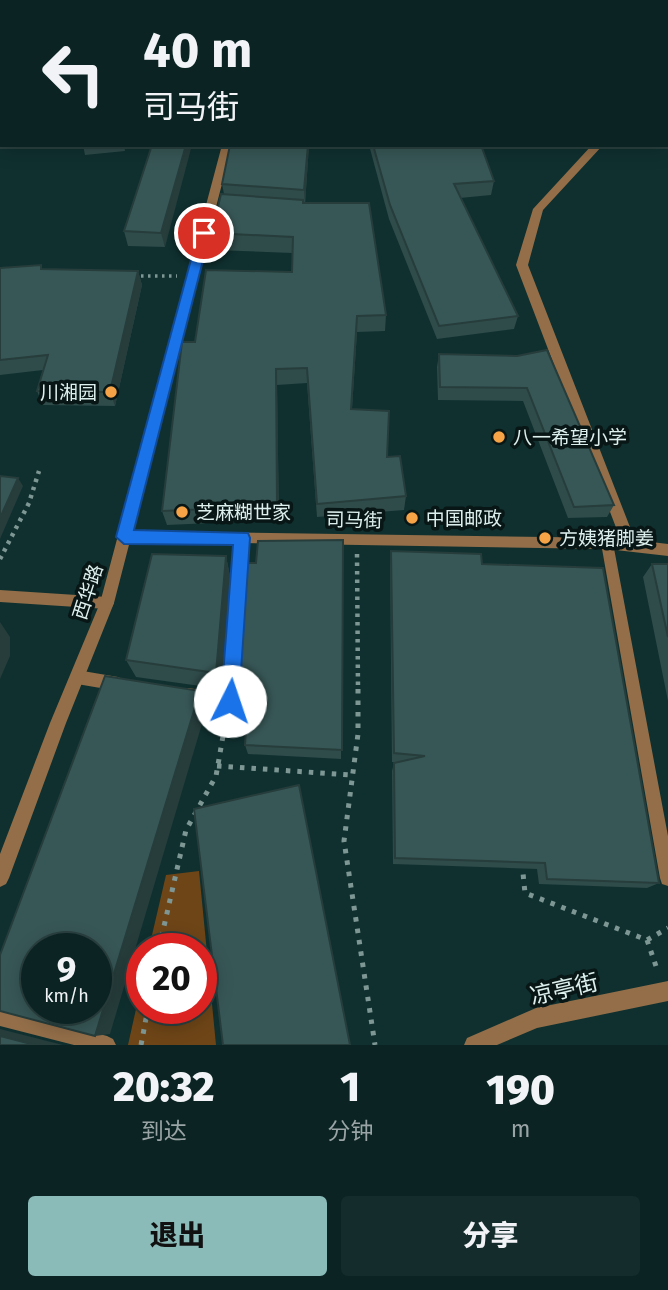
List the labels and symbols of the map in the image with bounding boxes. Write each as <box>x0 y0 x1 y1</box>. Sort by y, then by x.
pin <box>174 203 234 263</box>
place label: 川湘园 <box>40 381 97 404</box>
marker: 川湘园 <box>103 384 119 400</box>
place label: 八一希望小学 <box>513 426 627 449</box>
marker: 八一希望小学 <box>491 429 507 445</box>
place label: 芝麻糊世家 <box>196 501 291 524</box>
marker: 芝麻糊世家 <box>174 504 190 520</box>
place label: 中国邮政 <box>426 507 502 530</box>
street label: 司马街 <box>325 508 383 532</box>
marker: 中国邮政 <box>404 510 420 526</box>
place label: 方姨猪脚姜 <box>559 527 654 550</box>
marker: 方姨猪脚姜 <box>537 530 553 546</box>
street label: 西华路 <box>68 561 108 623</box>
position arrow <box>193 664 267 738</box>
speed limit sign: 20 <box>126 933 217 1024</box>
street label: 凉亭街 <box>527 968 601 1010</box>

